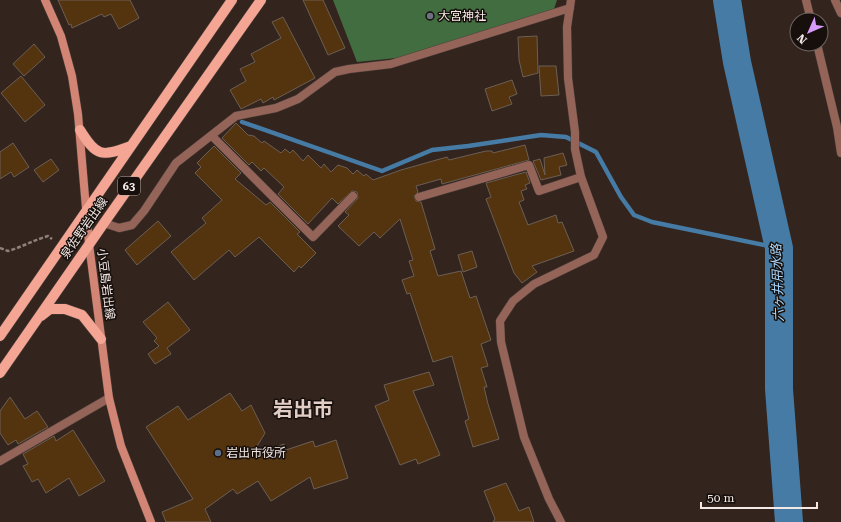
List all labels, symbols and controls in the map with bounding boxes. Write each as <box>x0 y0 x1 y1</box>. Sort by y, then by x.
place label: 大宮神社 <box>438 9 486 23</box>
marker: 大宮神社 <box>425 11 435 21</box>
north arrow <box>789 12 829 52</box>
text: N <box>794 31 810 46</box>
road number: 63 <box>118 177 140 195</box>
street label: 泉佐野岩出線 <box>58 194 110 262</box>
water label: 六ヶ井用水路 <box>769 243 786 322</box>
street label: 小豆島岩出線 <box>95 247 117 321</box>
district label: 岩出市 <box>273 397 333 421</box>
place label: 岩出市役所 <box>226 446 286 460</box>
marker: 岩出市役所 <box>213 448 223 458</box>
scale bar <box>701 484 817 510</box>
text: 50 m <box>707 491 734 505</box>

